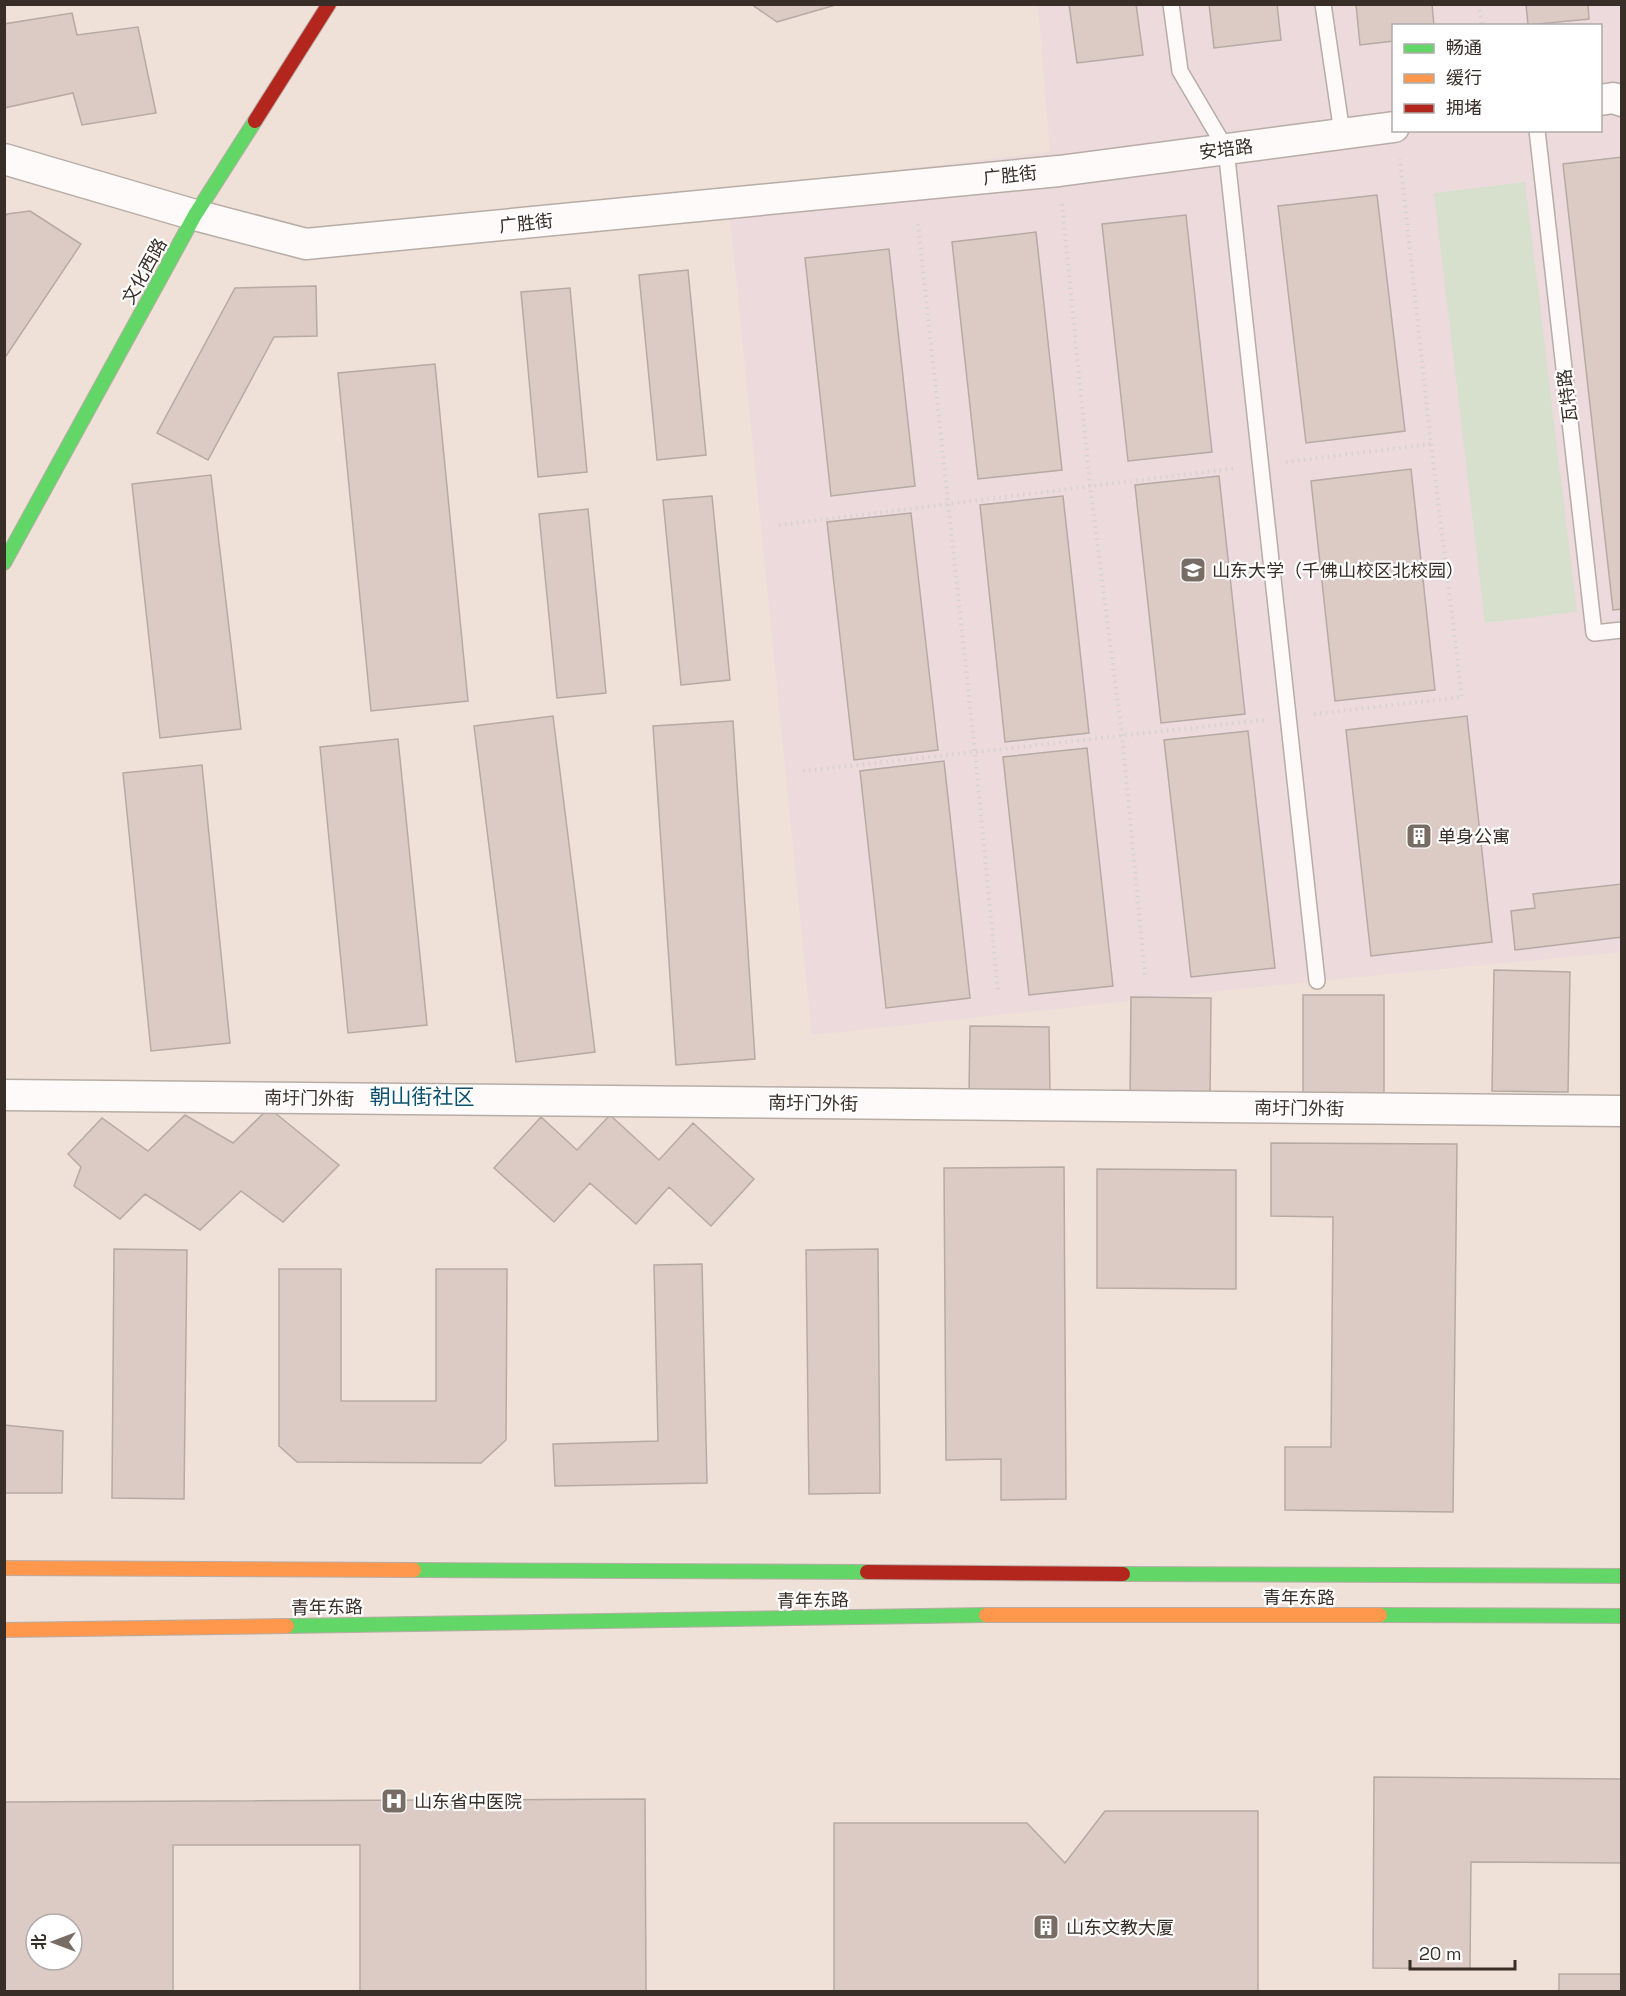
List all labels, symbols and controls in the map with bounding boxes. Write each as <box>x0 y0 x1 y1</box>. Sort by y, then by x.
legend <box>1392 24 1602 132</box>
text: 畅通 <box>1446 36 1482 59</box>
text: 缓行 <box>1446 66 1482 89</box>
text: 拥堵 <box>1446 96 1482 119</box>
street label: 安培路 <box>1198 134 1254 164</box>
street label: 广胜街 <box>982 161 1038 189</box>
street label: 广胜街 <box>498 209 554 237</box>
street label: 文化西路 <box>116 234 172 308</box>
street label: 瓦特路 <box>1552 368 1582 424</box>
school or university icon: 山东大学（千佛山校区北校园） <box>1178 555 1208 585</box>
place label: 山东大学（千佛山校区北校园） <box>1212 559 1464 582</box>
building icon: 单身公寓 <box>1404 821 1434 851</box>
place label: 单身公寓 <box>1438 825 1510 848</box>
district label: 朝山街社区 <box>370 1083 475 1110</box>
street label: 南圩门外街 <box>264 1086 354 1110</box>
street label: 南圩门外街 <box>768 1091 858 1115</box>
street label: 南圩门外街 <box>1254 1096 1344 1120</box>
street label: 青年东路 <box>1263 1586 1335 1609</box>
street label: 青年东路 <box>777 1588 849 1612</box>
street label: 青年东路 <box>291 1595 363 1619</box>
hospital icon: 山东省中医院 <box>379 1786 409 1816</box>
place label: 山东省中医院 <box>414 1790 522 1813</box>
north arrow <box>24 1912 84 1972</box>
building icon: 山东文教大厦 <box>1031 1912 1061 1942</box>
place label: 山东文教大厦 <box>1066 1916 1174 1939</box>
scale bar <box>1410 1933 1515 1971</box>
text: 北 <box>29 1934 50 1950</box>
text: 20 m <box>1419 1942 1462 1965</box>

